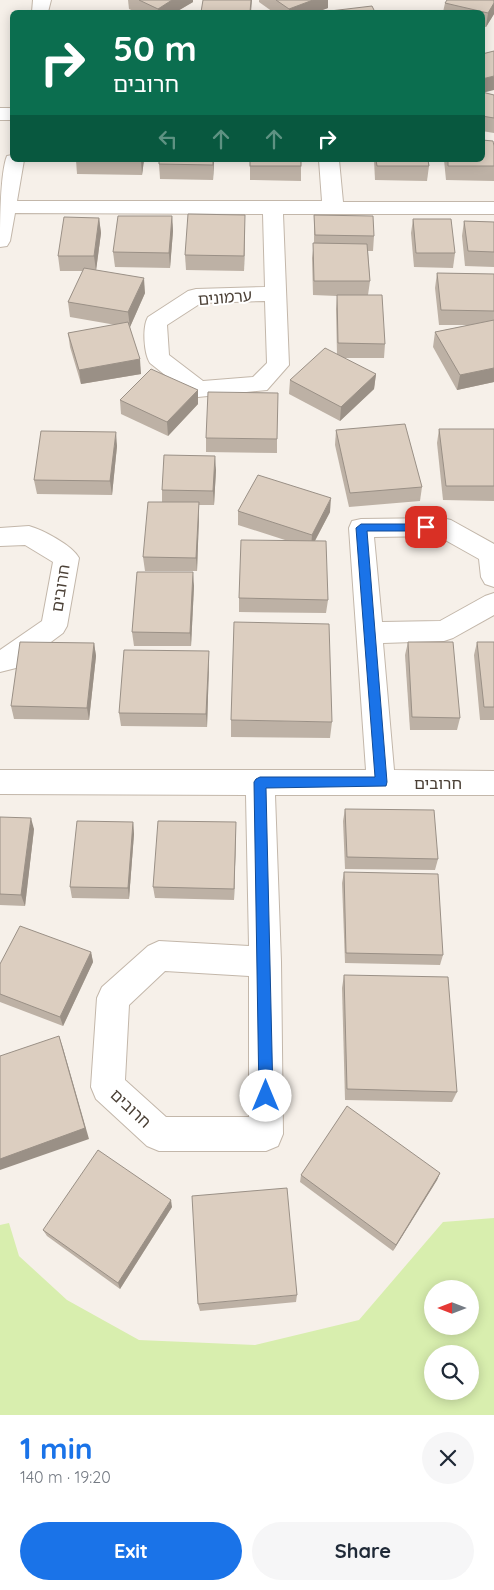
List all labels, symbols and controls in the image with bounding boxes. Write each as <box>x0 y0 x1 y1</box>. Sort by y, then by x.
text: 50 m <box>113 26 197 70</box>
icon: right <box>30 30 95 95</box>
text: חרובים <box>113 70 179 98</box>
icon: left <box>154 125 182 153</box>
icon: ahead <box>207 125 235 153</box>
icon: ahead <box>260 125 288 153</box>
icon: right <box>313 125 341 153</box>
street label: ערמונים <box>197 285 253 309</box>
pin <box>405 506 447 548</box>
icon: arrive <box>412 513 440 541</box>
street label: חרובים <box>46 563 74 613</box>
street label: חרובים <box>414 773 462 793</box>
position arrow <box>239 1069 291 1121</box>
street label: חרובים <box>107 1084 155 1132</box>
north arrow <box>424 1280 479 1335</box>
map controls <box>424 1280 479 1400</box>
button: search <box>424 1345 479 1400</box>
text: 1 min <box>20 1429 93 1467</box>
button: close <box>422 1432 474 1484</box>
text: 140 m · 19:20 <box>20 1467 111 1487</box>
button: Exit <box>20 1522 242 1580</box>
button: Share <box>252 1522 474 1580</box>

